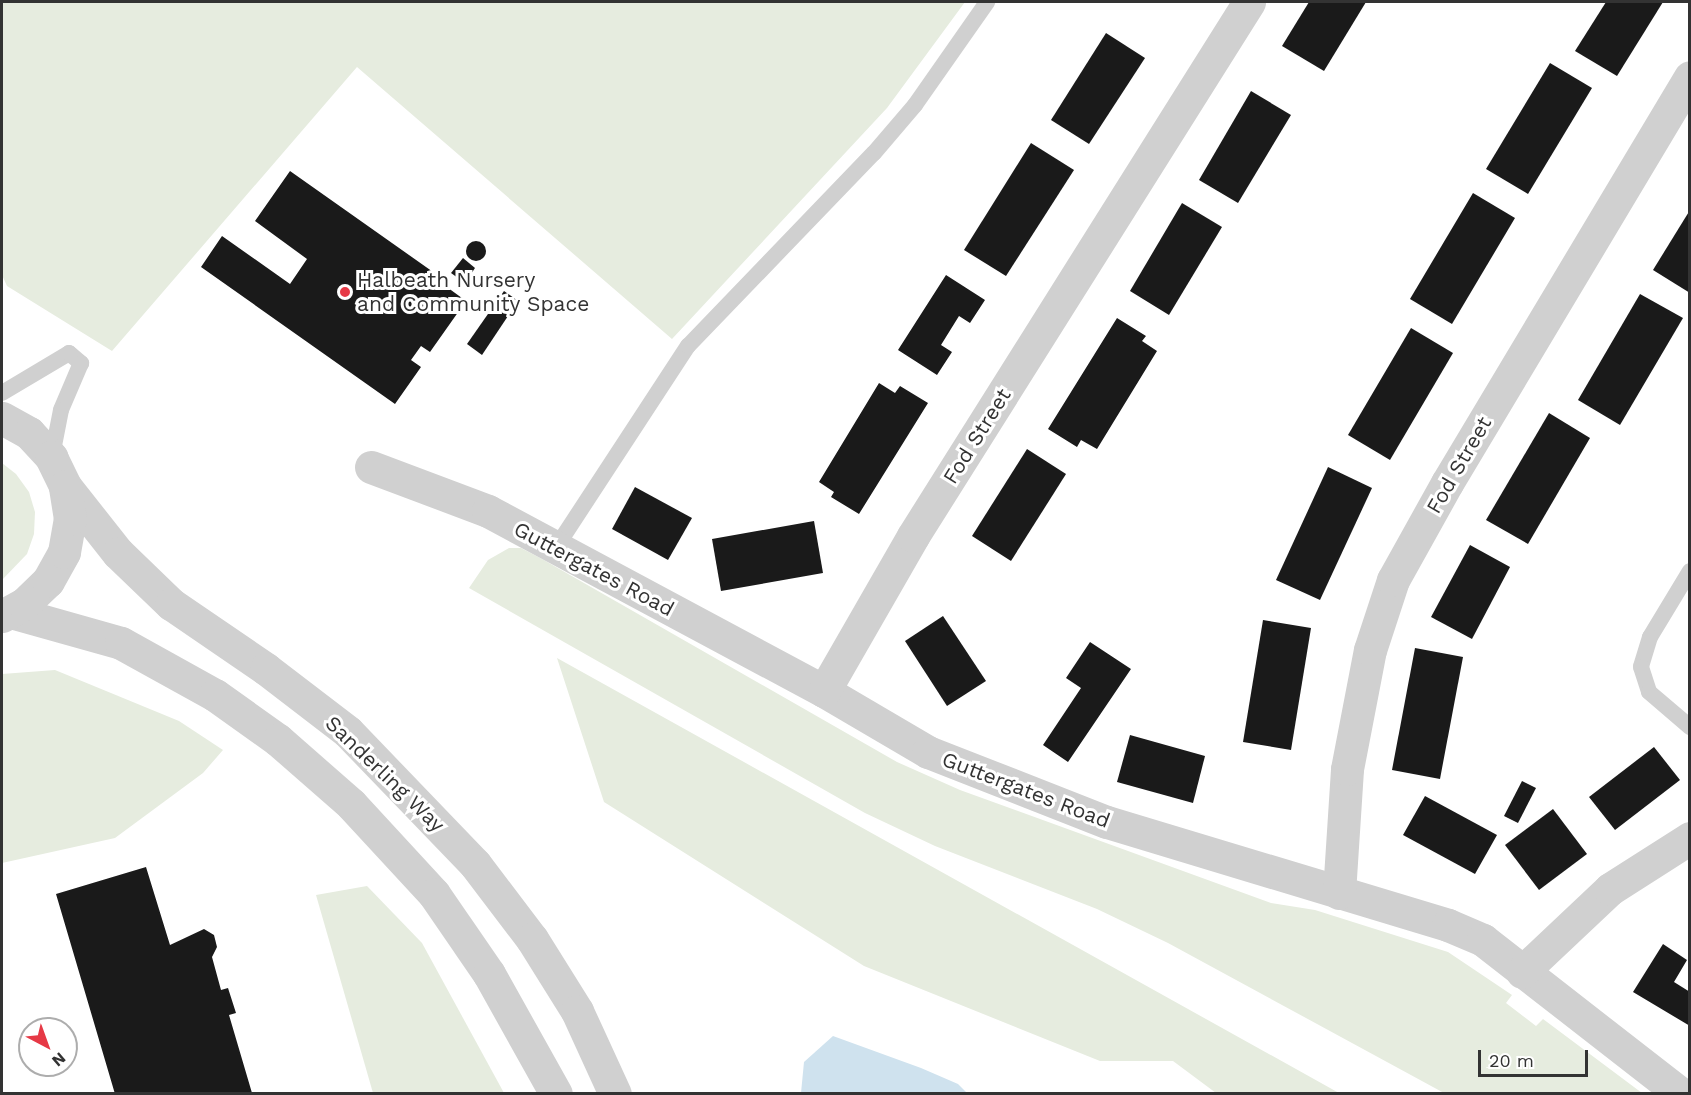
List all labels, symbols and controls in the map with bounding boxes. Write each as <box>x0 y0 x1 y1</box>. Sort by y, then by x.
place label: Halbeath Nursery and Community Space <box>357 267 590 317</box>
marker: Halbeath Nursery and Community Space <box>338 285 352 299</box>
street label: Fod Street <box>938 384 1016 488</box>
street label: Fod Street <box>1421 412 1497 518</box>
street label: Guttergates Road <box>510 516 678 622</box>
street label: Sanderling Way <box>320 710 450 838</box>
street label: Guttergates Road <box>939 746 1113 834</box>
north arrow <box>18 1017 78 1077</box>
scale bar <box>1481 1038 1590 1076</box>
text: N <box>48 1048 70 1071</box>
text: 20 m <box>1489 1050 1534 1071</box>

